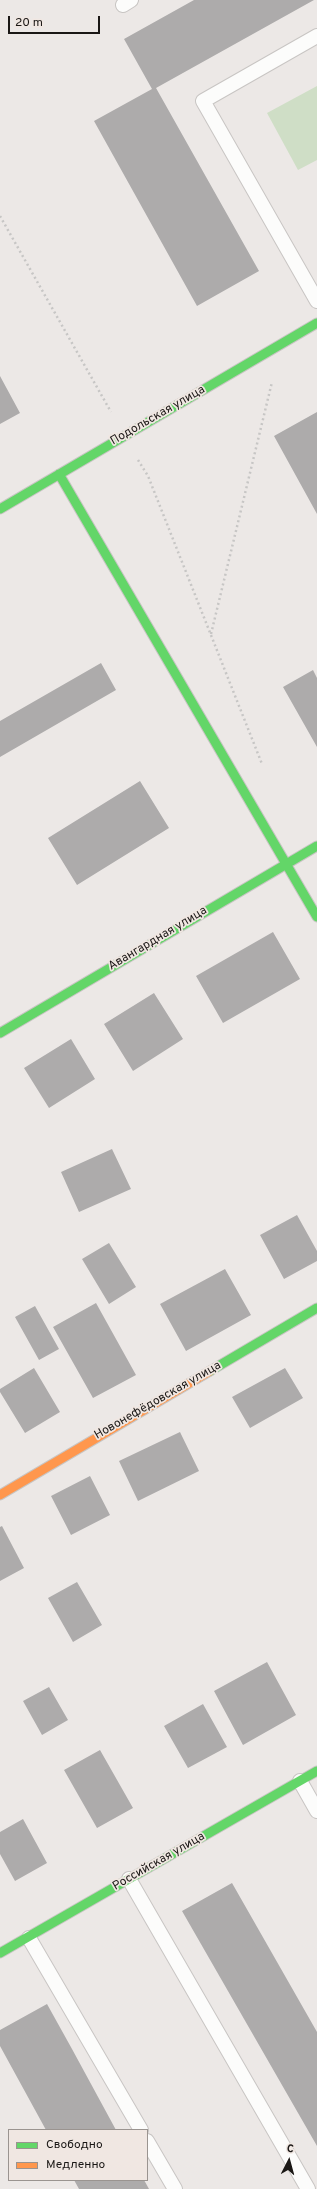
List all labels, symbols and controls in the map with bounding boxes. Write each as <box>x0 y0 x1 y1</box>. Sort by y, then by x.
scale bar <box>10 8 102 34</box>
text: 20 m <box>15 15 43 31</box>
street label: Подольская улица <box>108 383 208 449</box>
street label: Авангардная улица <box>106 904 210 974</box>
street label: Новонефёдовская улица <box>92 1359 224 1443</box>
street label: Российская улица <box>110 1830 208 1894</box>
legend <box>8 2129 148 2181</box>
text: Свободно <box>46 2137 103 2153</box>
north arrow <box>269 2141 309 2181</box>
text: С <box>286 2142 294 2156</box>
text: Медленно <box>46 2157 105 2173</box>

